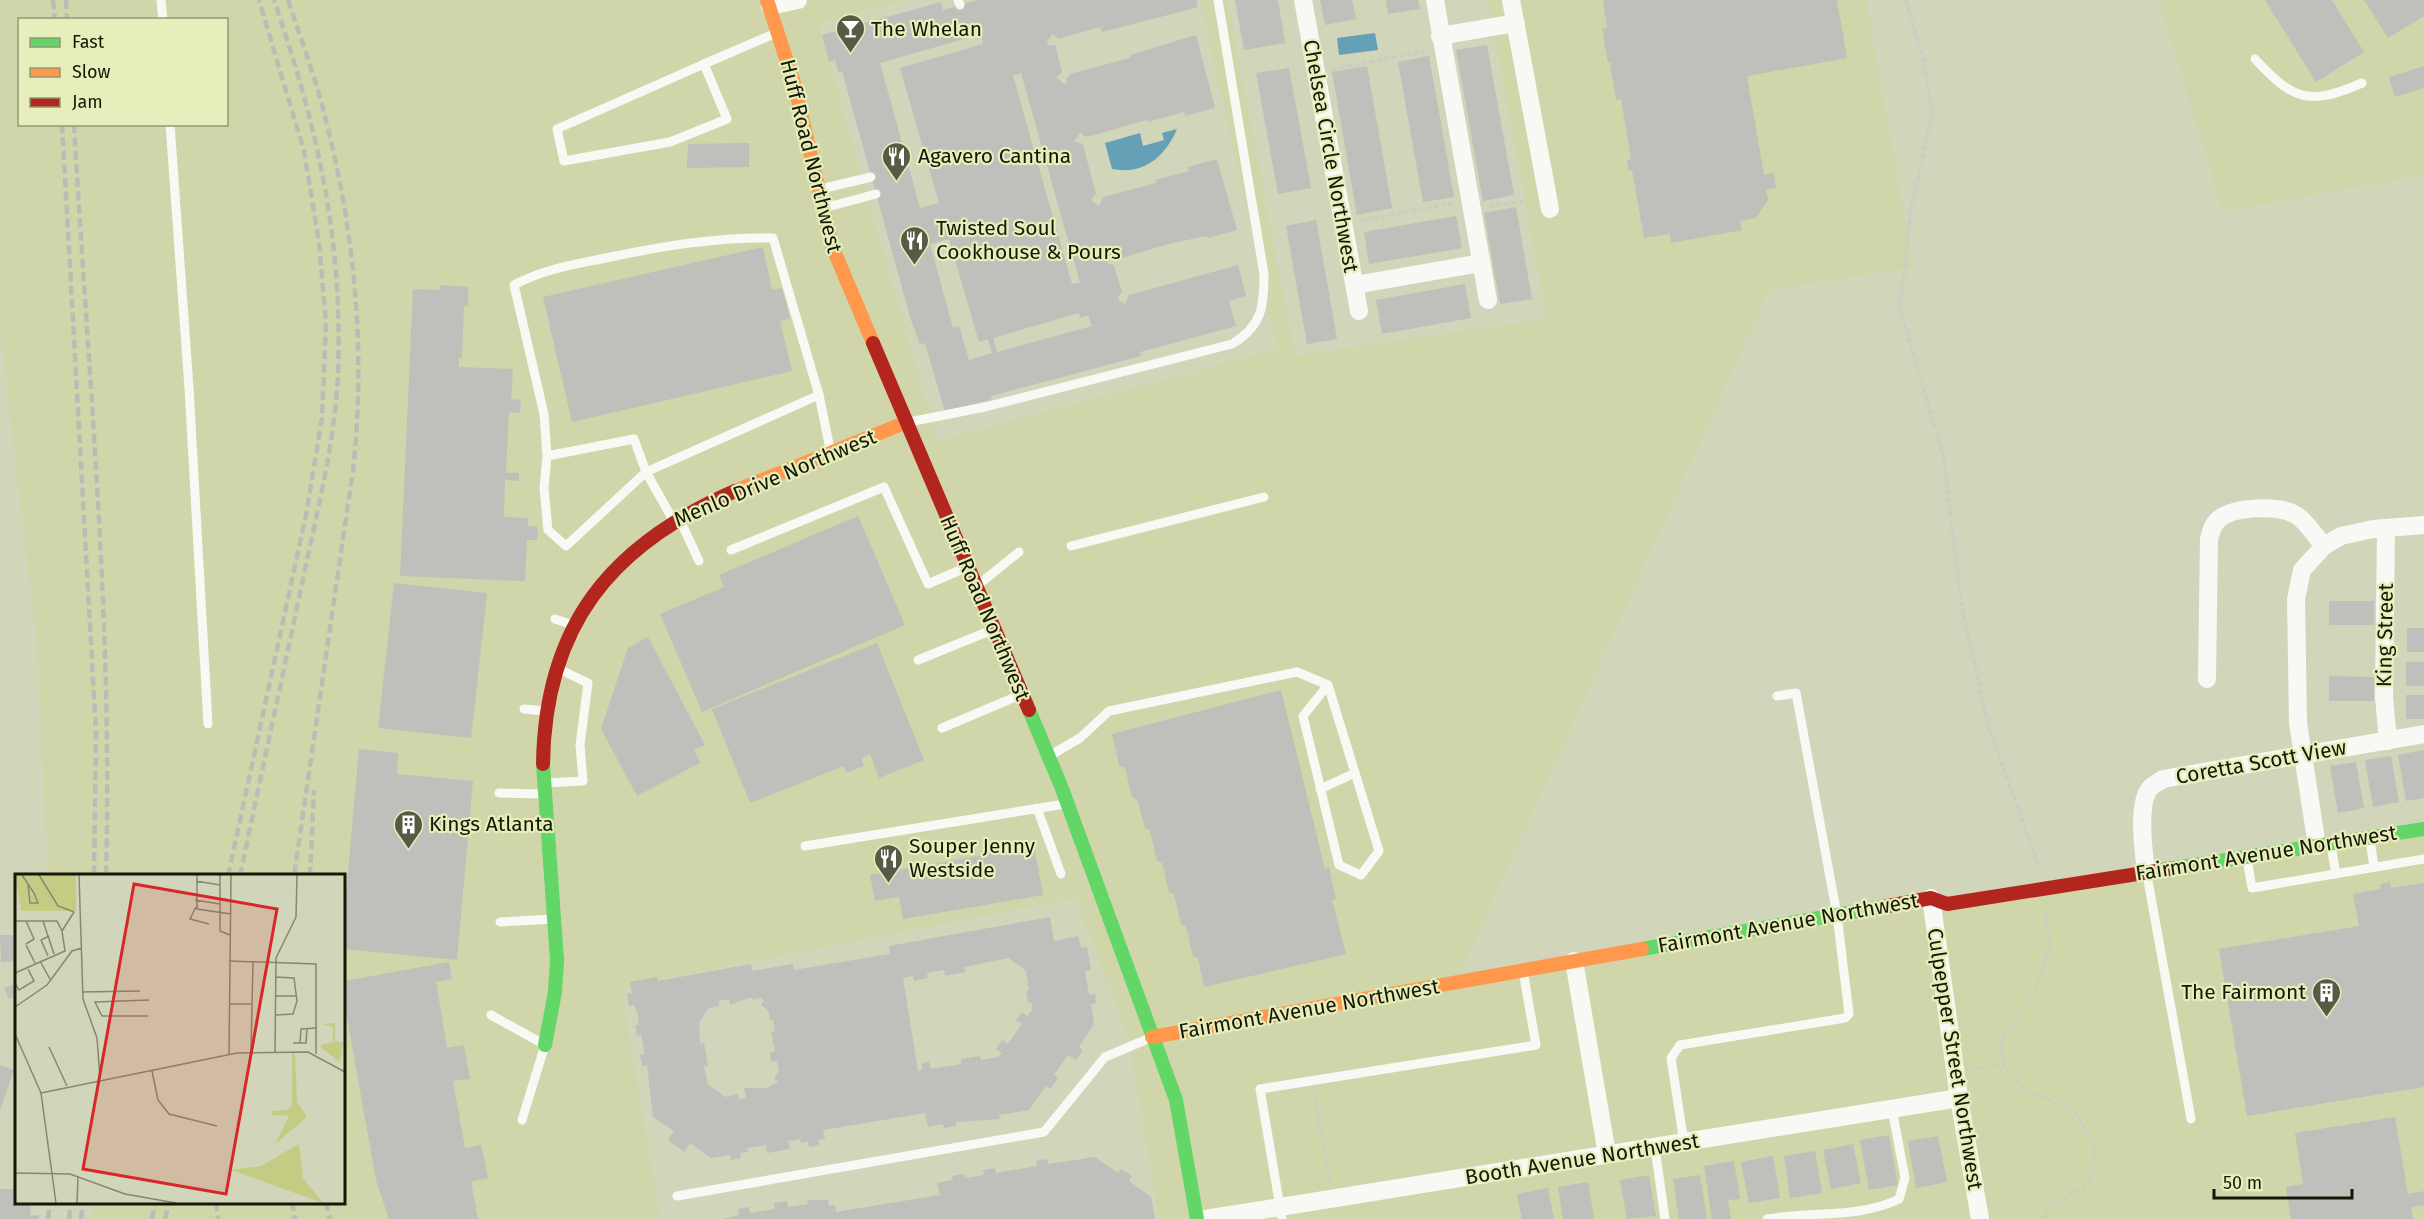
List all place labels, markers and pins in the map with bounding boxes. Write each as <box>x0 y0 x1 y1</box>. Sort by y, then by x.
bar icon: The Whelan <box>834 13 866 55</box>
place label: The Whelan <box>871 16 982 42</box>
restaurant icon: Agavero Cantina <box>881 140 913 182</box>
place label: Agavero Cantina <box>918 143 1071 169</box>
place label: Twisted Soul Cookhouse & Pours <box>936 215 1121 265</box>
restaurant icon: Twisted Soul Cookhouse & Pours <box>899 224 931 266</box>
building icon: Kings Atlanta <box>392 808 424 850</box>
place label: Kings Atlanta <box>429 811 554 837</box>
place label: Souper Jenny Westside <box>909 833 1036 883</box>
restaurant icon: Souper Jenny Westside <box>872 842 904 884</box>
building icon: The Fairmont <box>2311 976 2343 1018</box>
place label: The Fairmont <box>2181 979 2306 1005</box>

